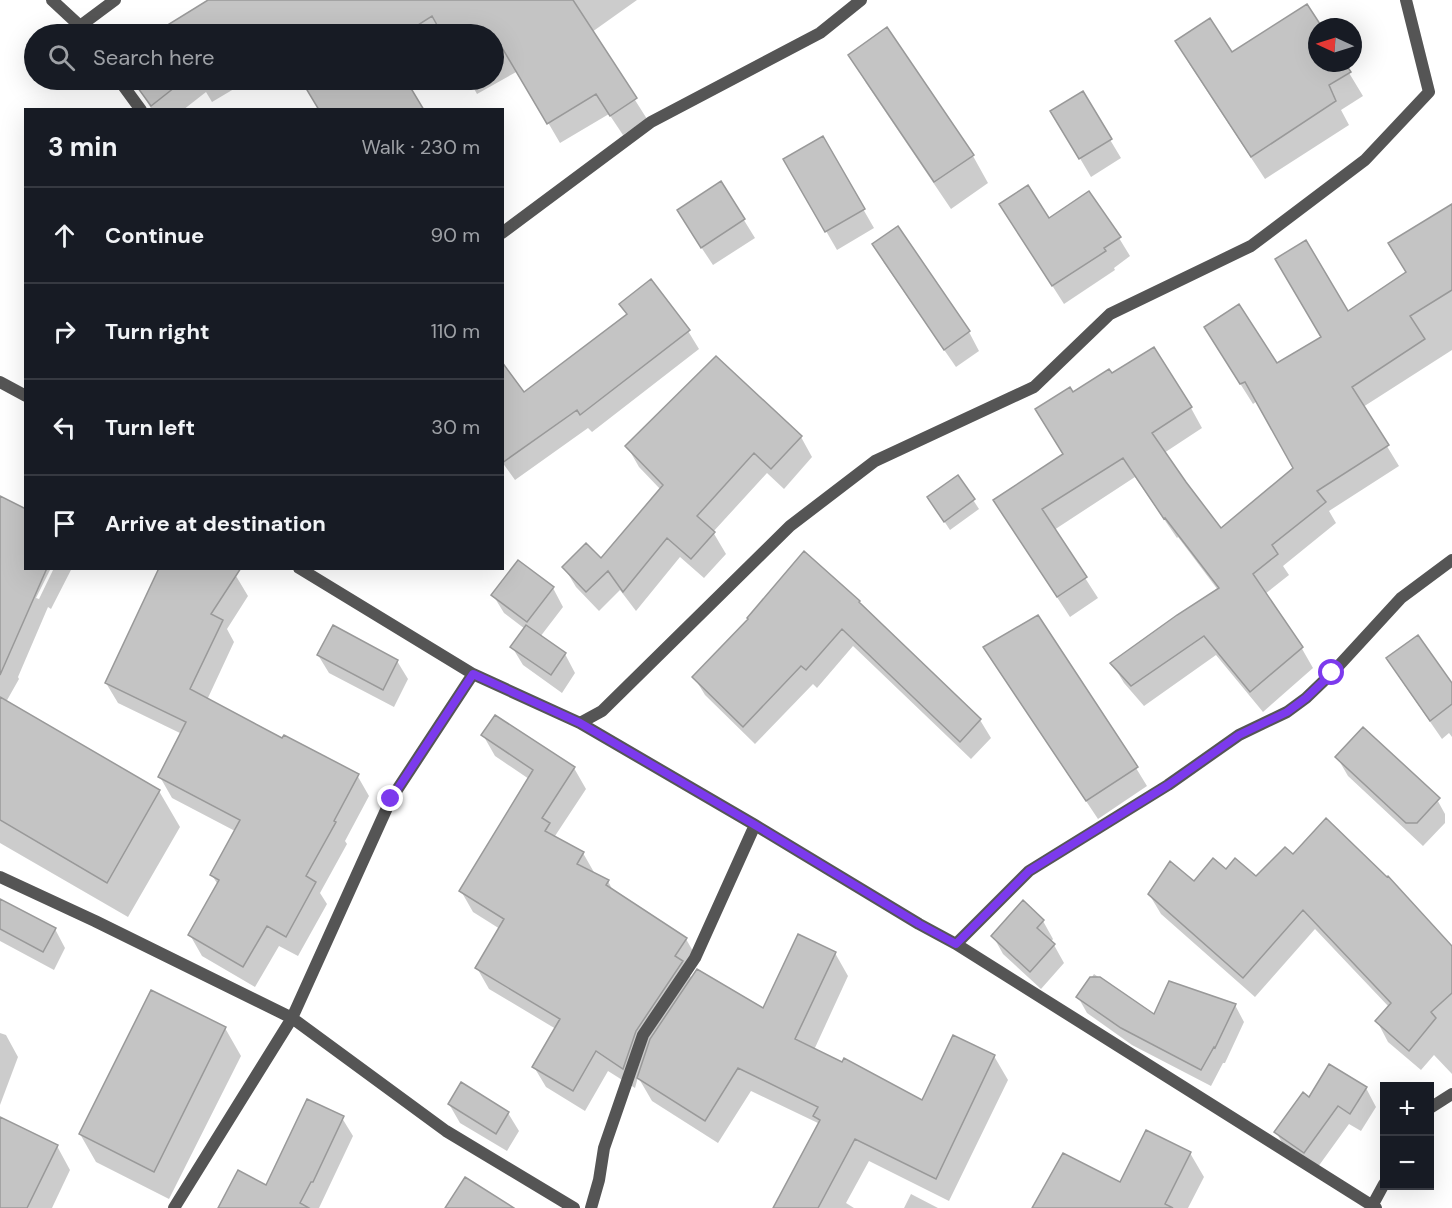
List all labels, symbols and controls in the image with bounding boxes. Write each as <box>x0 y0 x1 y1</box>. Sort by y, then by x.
north arrow <box>1308 18 1362 72</box>
search box <box>24 24 504 90</box>
icon: search <box>45 41 78 74</box>
text: Search here <box>93 43 214 72</box>
text: 3 min <box>48 130 117 164</box>
text: Walk · 230 m <box>361 134 480 160</box>
icon: ahead <box>48 219 81 252</box>
text: Continue <box>105 221 204 250</box>
text: 90 m <box>431 222 480 248</box>
icon: right <box>48 315 81 348</box>
text: Turn right <box>105 317 210 346</box>
text: 110 m <box>431 318 480 344</box>
icon: left <box>48 411 81 444</box>
text: Turn left <box>105 413 195 442</box>
text: 30 m <box>431 414 480 440</box>
icon: arrive <box>48 507 81 540</box>
text: Arrive at destination <box>105 509 326 538</box>
route start <box>1318 659 1344 685</box>
route end <box>377 785 403 811</box>
map controls <box>1380 1082 1434 1190</box>
button: + <box>1380 1082 1434 1136</box>
button: − <box>1380 1136 1434 1190</box>

